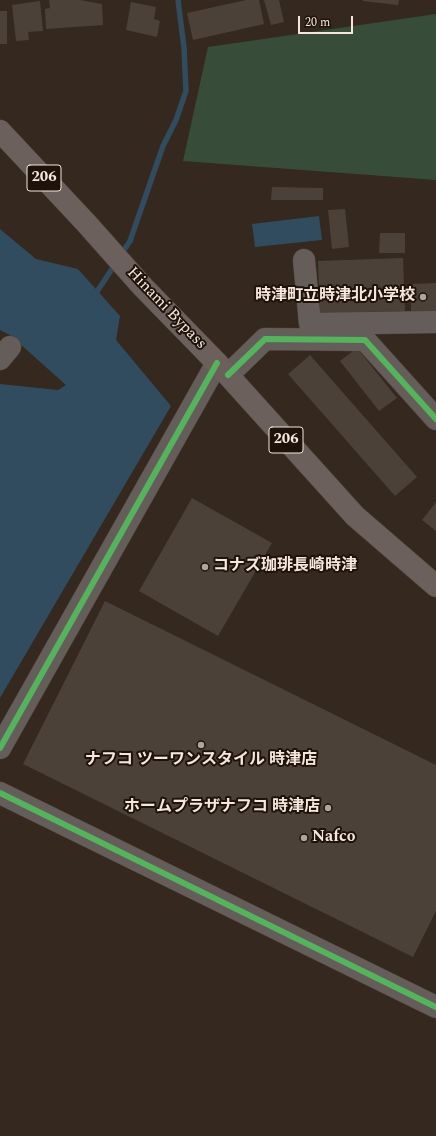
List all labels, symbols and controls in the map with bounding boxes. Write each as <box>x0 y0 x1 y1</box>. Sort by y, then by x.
scale bar <box>300 8 355 34</box>
text: 20 m <box>305 13 330 32</box>
road number: 206 <box>27 165 61 191</box>
street label: Hinami Bypass <box>122 264 210 354</box>
place label: 時津町立時津北小学校 <box>255 287 415 307</box>
marker: 時津町立時津北小学校 <box>418 292 428 302</box>
road number: 206 <box>269 427 303 453</box>
place label: コナズ珈琲長崎時津 <box>213 557 357 577</box>
marker: コナズ珈琲長崎時津 <box>200 562 210 572</box>
marker: ナフコ ツーワンスタイル 時津店 <box>196 740 206 750</box>
place label: ナフコ ツーワンスタイル 時津店 <box>85 751 317 771</box>
place label: ホームプラザナフコ 時津店 <box>124 798 320 818</box>
marker: ホームプラザナフコ 時津店 <box>323 803 333 813</box>
place label: Nafco <box>312 828 355 848</box>
marker: Nafco <box>299 833 309 843</box>

